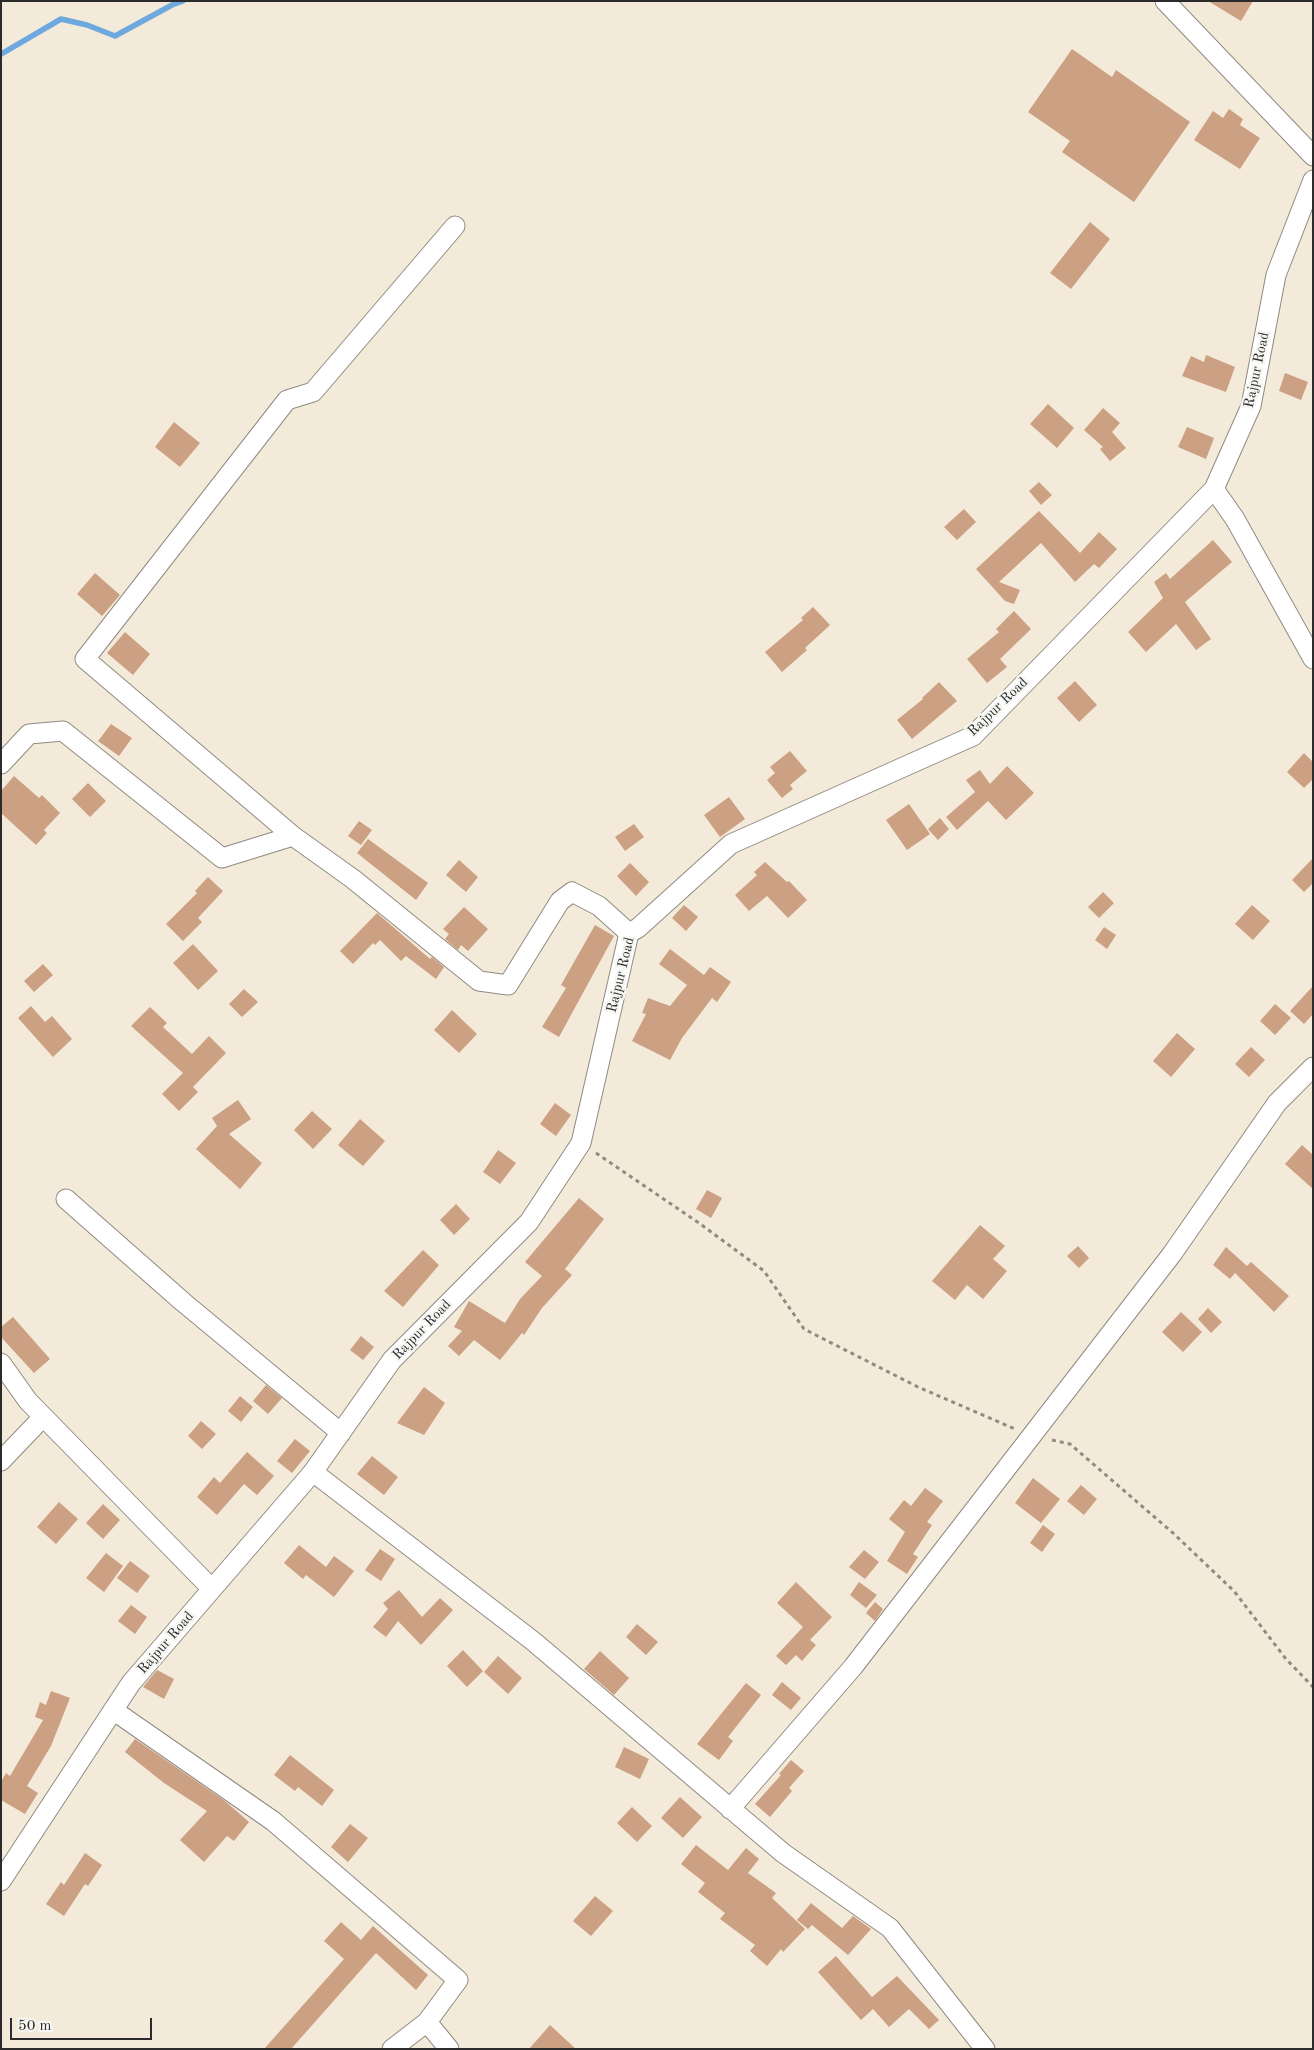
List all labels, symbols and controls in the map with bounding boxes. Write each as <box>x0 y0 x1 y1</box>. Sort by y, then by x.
street label: Rajpur Road <box>1241 331 1273 409</box>
street label: Rajpur Road <box>964 674 1032 740</box>
street label: Rajpur Road <box>604 936 638 1014</box>
street label: Rajpur Road <box>389 1296 455 1364</box>
street label: Rajpur Road <box>134 1608 198 1678</box>
scale bar <box>12 2008 155 2040</box>
text: 50 m <box>18 2019 52 2034</box>

